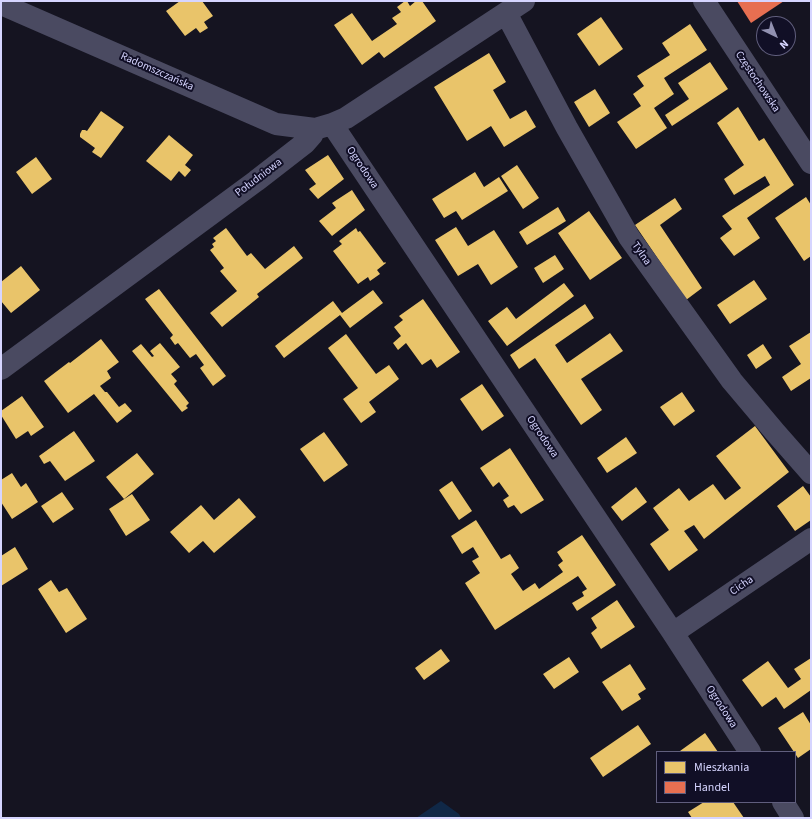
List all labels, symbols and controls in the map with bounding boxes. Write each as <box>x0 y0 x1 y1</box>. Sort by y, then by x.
north arrow <box>756 16 796 56</box>
text: N <box>776 36 792 52</box>
street label: Częstochowska <box>732 49 782 115</box>
street label: Radomszczańska <box>118 50 196 94</box>
street label: Ogrodowa <box>343 144 381 192</box>
street label: Południowa <box>233 156 285 200</box>
street label: Tylna <box>628 240 654 268</box>
street label: Ogrodowa <box>523 413 561 461</box>
street label: Cicha <box>728 573 756 599</box>
street label: Ogrodowa <box>702 683 740 731</box>
legend <box>656 751 796 803</box>
text: Mieszkania <box>694 759 749 776</box>
text: Handel <box>694 779 730 796</box>

